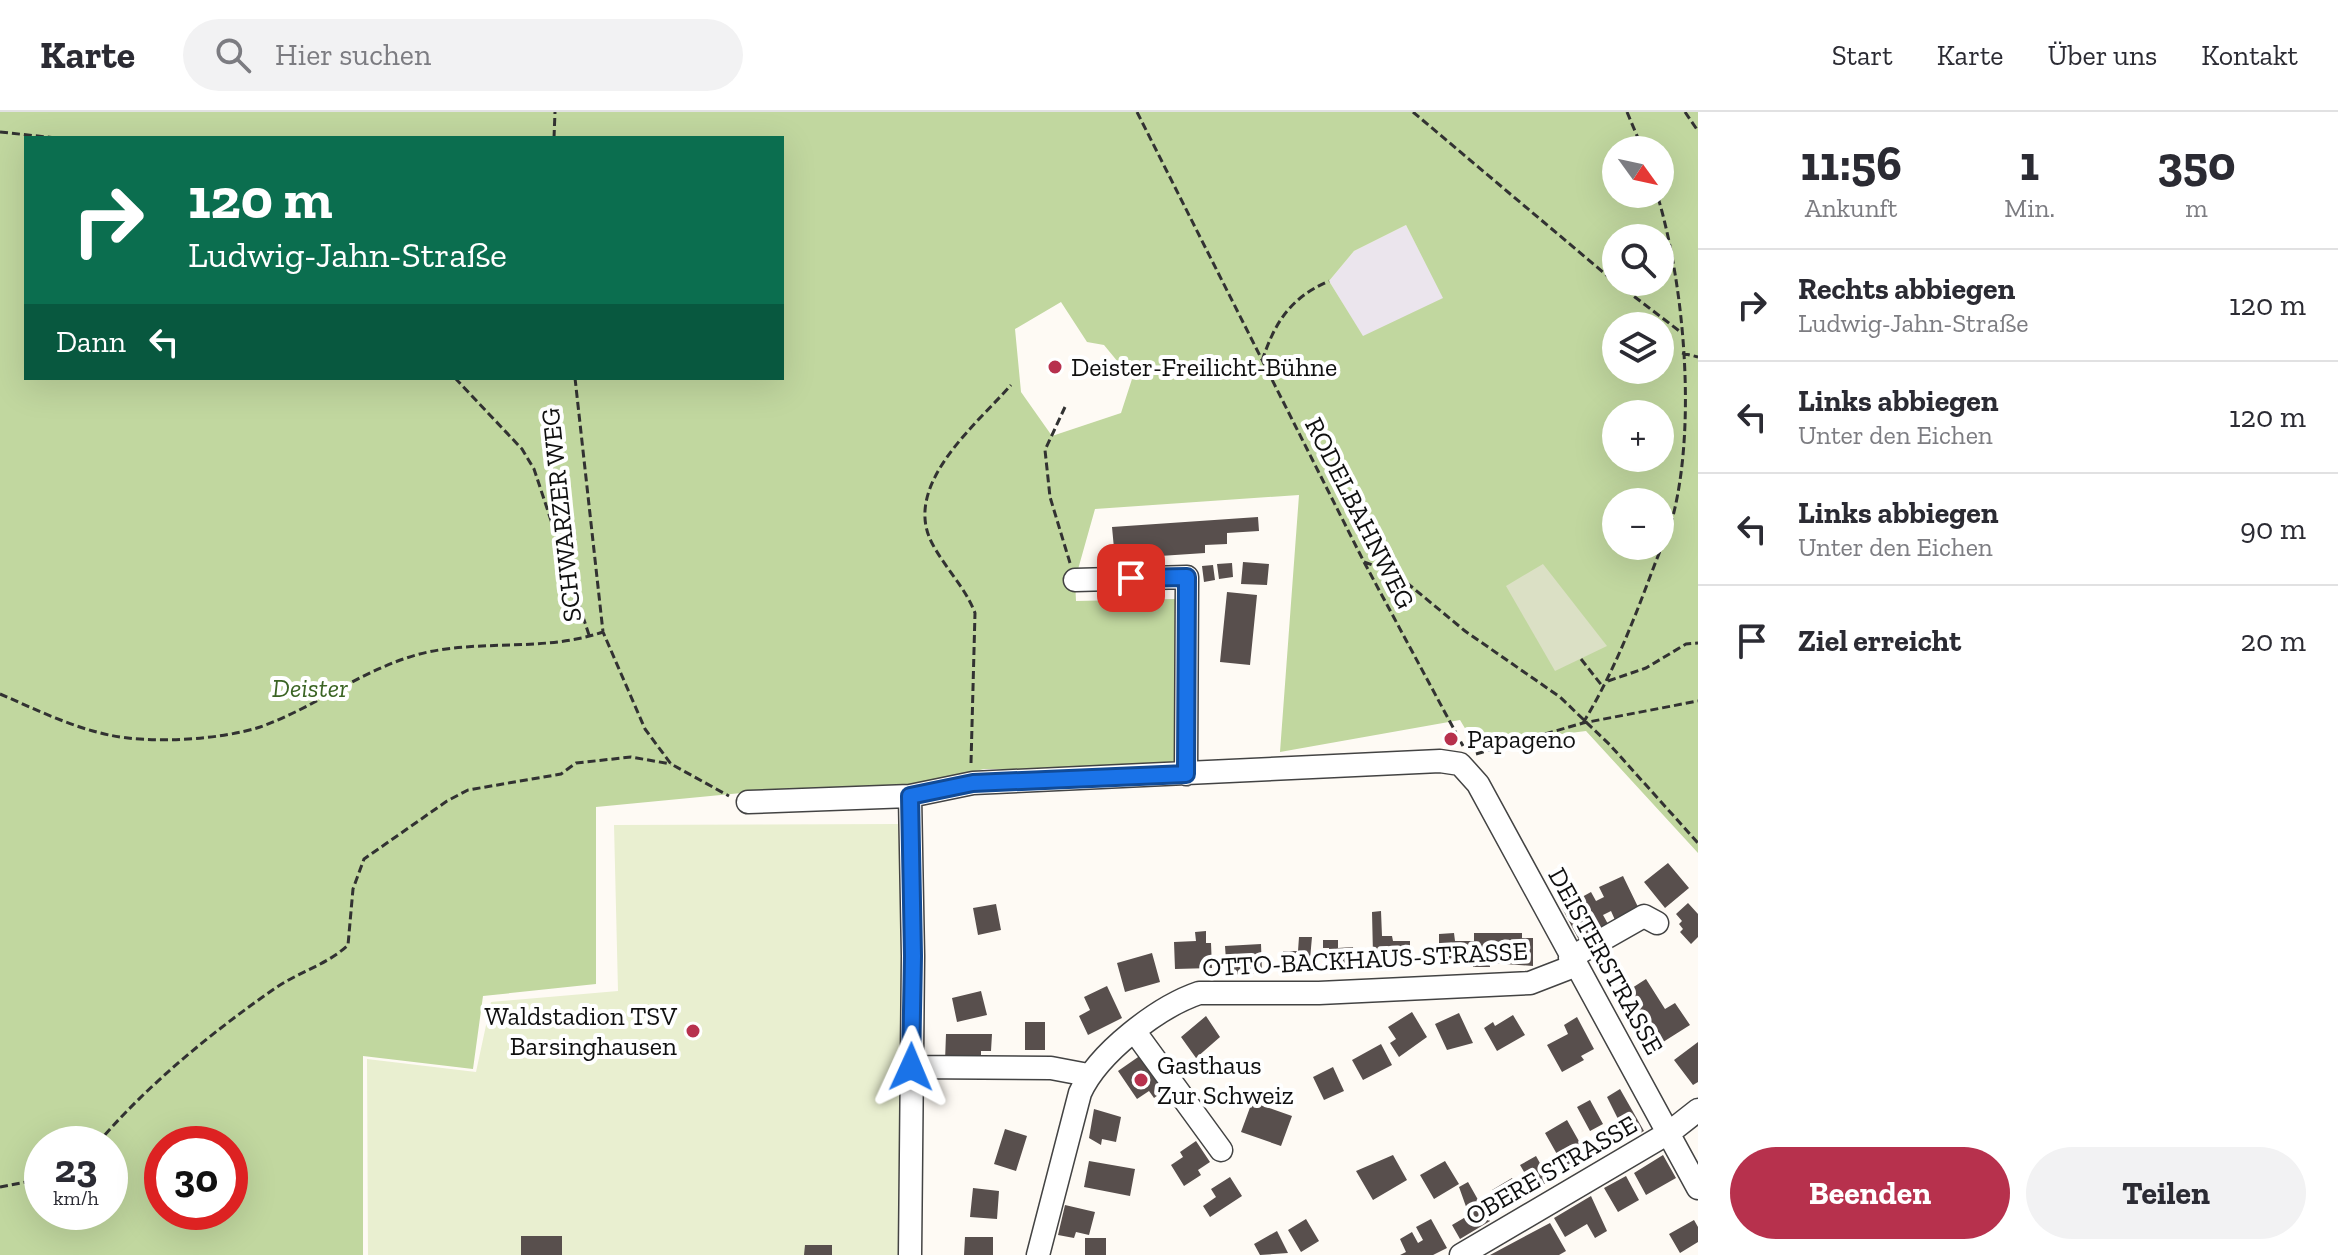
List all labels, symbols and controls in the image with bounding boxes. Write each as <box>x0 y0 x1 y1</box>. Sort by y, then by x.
search box <box>183 19 743 91</box>
text: Karte <box>40 32 135 78</box>
icon: search <box>211 33 255 77</box>
text: Hier suchen <box>275 37 431 73</box>
text: Start <box>1832 39 1893 72</box>
text: Karte <box>1937 39 2003 72</box>
text: Über uns <box>2047 39 2157 72</box>
text: Kontakt <box>2201 39 2298 72</box>
text: 11:56 <box>1800 135 1902 192</box>
text: 1 <box>2020 135 2039 192</box>
text: 350 <box>2157 135 2236 192</box>
north arrow <box>1602 136 1674 208</box>
map controls <box>1602 136 1674 560</box>
text: 120 m <box>188 165 332 232</box>
icon: right <box>56 168 160 272</box>
text: Ankunft <box>1805 192 1897 224</box>
text: Min. <box>2004 192 2055 224</box>
text: m <box>2185 192 2208 224</box>
button: search <box>1602 224 1674 296</box>
text: Ludwig-Jahn-Straße <box>188 233 507 276</box>
text: Rechts abbiegen <box>1798 271 2015 307</box>
icon: right <box>1730 283 1774 327</box>
text: 120 m <box>2229 287 2306 323</box>
text: Ludwig-Jahn-Straße <box>1798 307 2028 339</box>
button: layers <box>1602 312 1674 384</box>
icon: left <box>142 320 186 364</box>
text: Dann <box>56 324 126 360</box>
place label: Deister-Freilicht-Bühne <box>1071 351 1337 383</box>
marker: Deister-Freilicht-Bühne <box>1046 358 1064 376</box>
text: Links abbiegen <box>1798 383 1999 419</box>
icon: left <box>1730 395 1774 439</box>
text: 120 m <box>2229 399 2306 435</box>
button: + <box>1602 400 1674 472</box>
street label: SCHWARZER WEG <box>534 406 588 623</box>
street label: RODELBAHNWEG <box>1298 412 1422 614</box>
text: Unter den Eichen <box>1798 419 1993 451</box>
button: − <box>1602 488 1674 560</box>
text: Links abbiegen <box>1798 495 1999 531</box>
icon: left <box>1730 507 1774 551</box>
text: 90 m <box>2240 511 2306 547</box>
text: Unter den Eichen <box>1798 531 1993 563</box>
pin <box>1097 544 1165 612</box>
icon: arrive <box>1109 556 1153 600</box>
icon: arrive <box>1730 619 1774 663</box>
text: Ziel erreicht <box>1798 623 1961 659</box>
text: 20 m <box>2241 623 2306 659</box>
park label: Deister <box>272 672 348 704</box>
place label: Papageno <box>1467 723 1576 755</box>
marker: Papageno <box>1442 730 1460 748</box>
street label: DEISTERSTRASSE <box>1541 862 1671 1060</box>
street label: OTTO-BACKHAUS-STRASSE <box>1201 934 1529 984</box>
place label: Waldstadion TSV Barsinghausen <box>484 1000 677 1062</box>
marker: Waldstadion TSV Barsinghausen <box>684 1022 702 1040</box>
position arrow <box>869 1025 953 1109</box>
place label: Gasthaus Zur Schweiz <box>1157 1049 1294 1111</box>
marker: Gasthaus Zur Schweiz <box>1132 1071 1150 1089</box>
street label: OBERE STRASSE <box>1460 1108 1642 1232</box>
speed limit sign: 30 <box>144 1126 248 1230</box>
text: 23 <box>55 1144 97 1192</box>
button: Beenden <box>1730 1147 2010 1239</box>
button: Teilen <box>2026 1147 2306 1239</box>
text: km/h <box>53 1186 99 1210</box>

